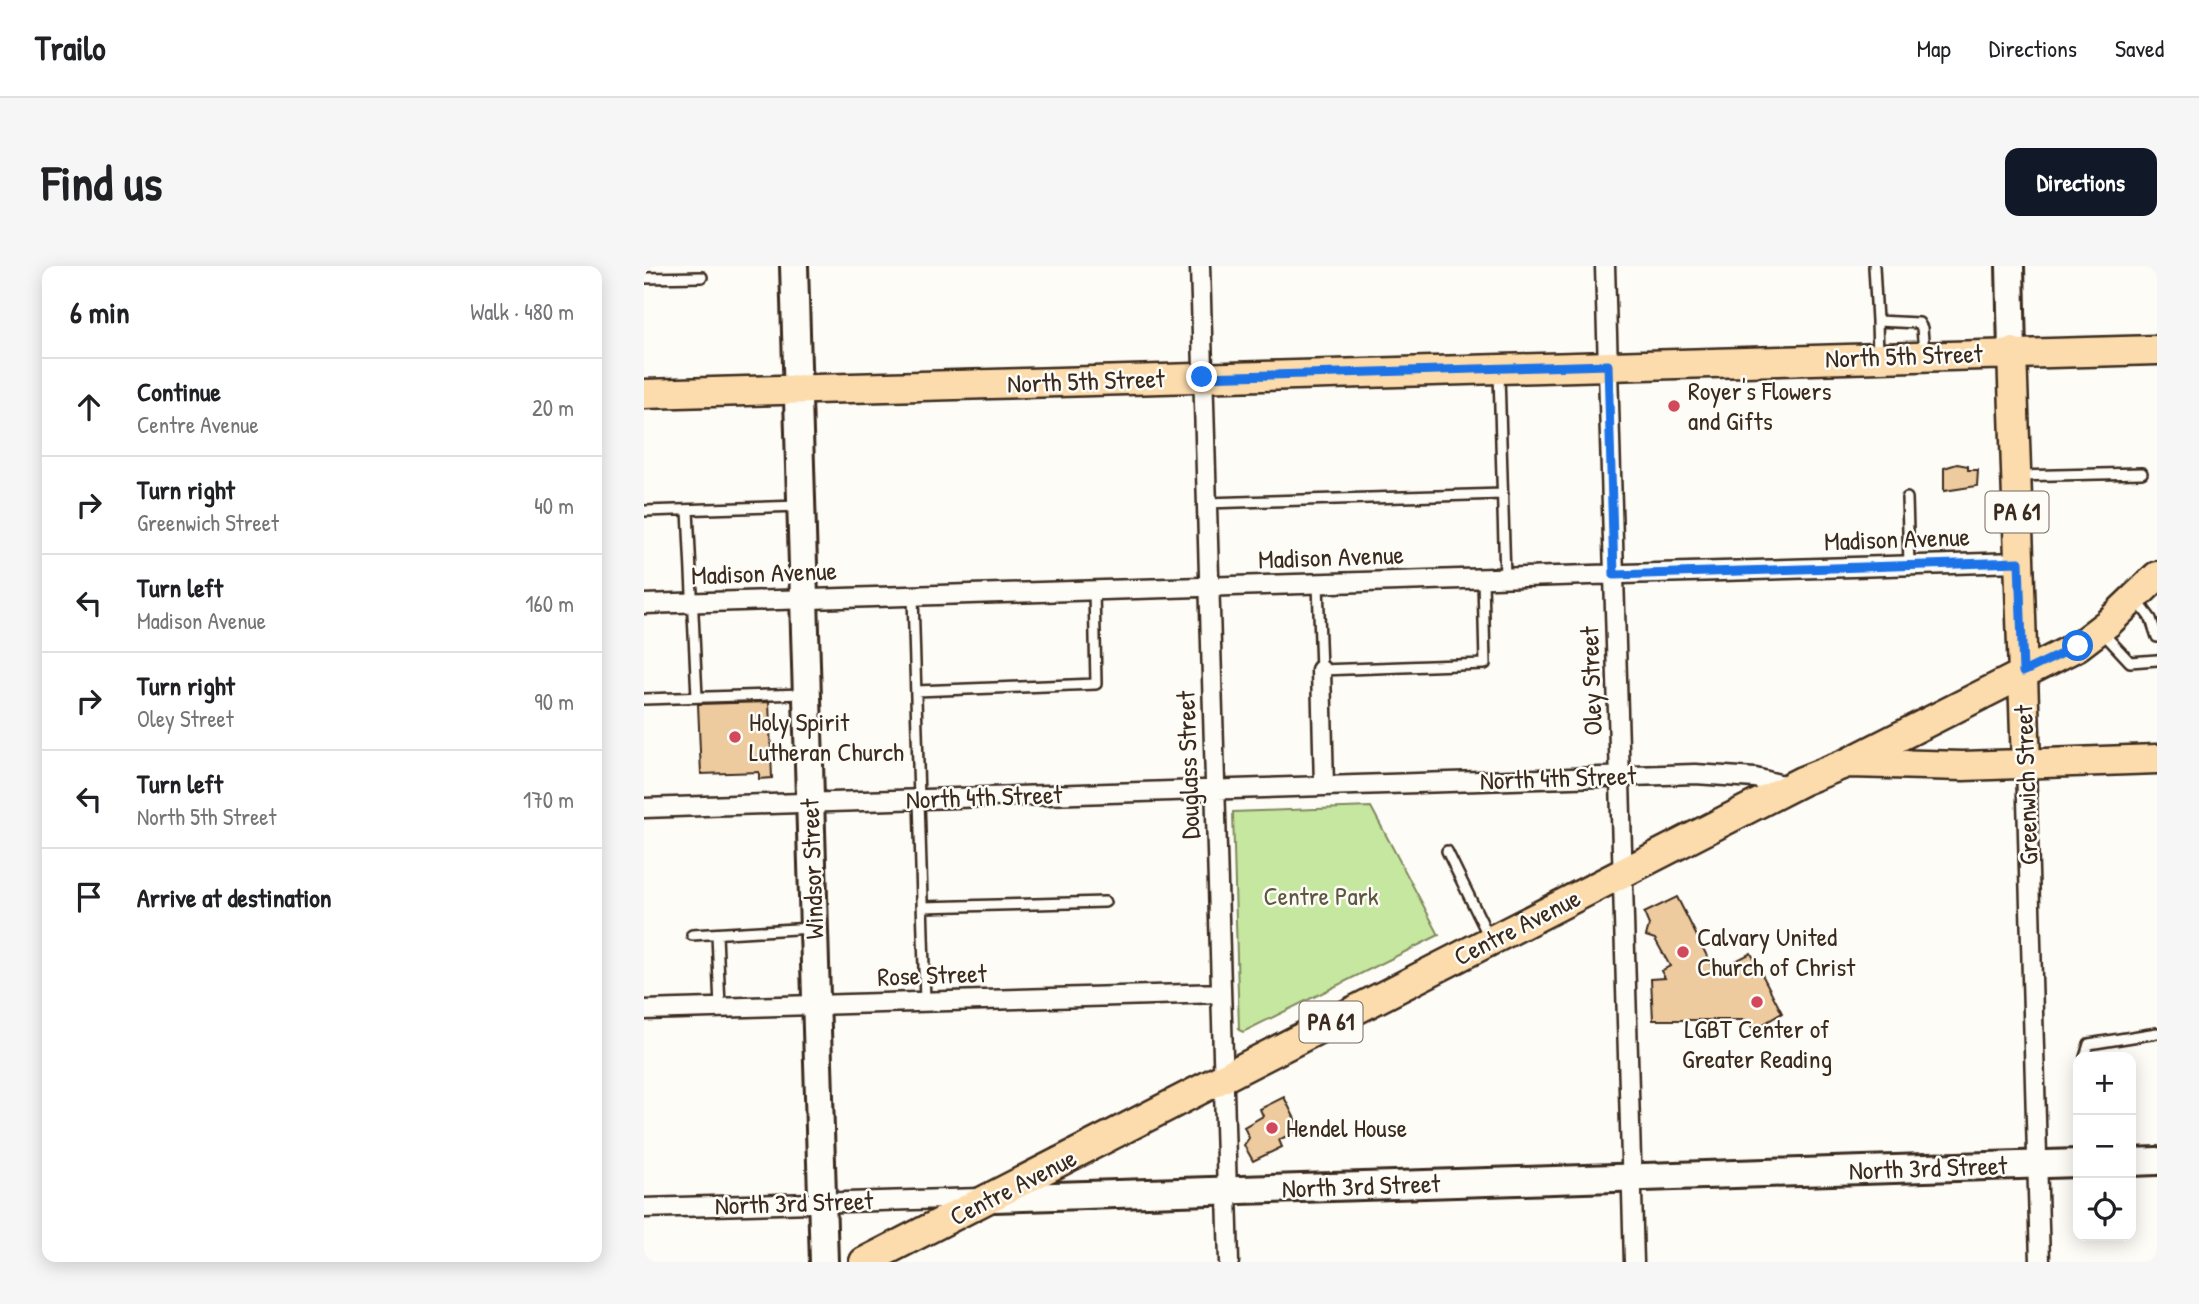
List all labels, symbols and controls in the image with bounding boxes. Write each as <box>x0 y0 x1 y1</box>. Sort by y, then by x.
text: Trailo <box>35 26 106 70</box>
text: Map <box>1917 32 1951 64</box>
text: Directions <box>1989 32 2077 64</box>
text: Saved <box>2115 32 2164 64</box>
button: Directions <box>2005 148 2157 216</box>
text: Find us <box>42 149 162 215</box>
text: 6 min <box>70 292 130 332</box>
text: Walk · 480 m <box>470 296 574 327</box>
street label: North 5th Street <box>1825 335 1984 376</box>
street label: North 5th Street <box>1007 360 1166 401</box>
route end <box>1186 361 1217 392</box>
place label: Royer's Flowers and Gifts <box>1688 373 1831 438</box>
text: Continue <box>137 374 221 409</box>
icon: ahead <box>70 388 108 426</box>
text: 20 m <box>532 392 574 423</box>
marker: Royer's Flowers and Gifts <box>1666 398 1682 414</box>
text: Centre Avenue <box>137 409 259 440</box>
text: Turn right <box>137 472 235 507</box>
icon: right <box>70 486 108 524</box>
text: 40 m <box>534 490 574 521</box>
road number: PA 61 <box>1986 492 2048 533</box>
text: Greenwich Street <box>137 507 279 538</box>
street label: Madison Avenue <box>1824 518 1970 559</box>
street label: Madison Avenue <box>1258 536 1404 577</box>
street label: Madison Avenue <box>691 552 837 593</box>
text: Turn left <box>137 570 223 605</box>
icon: left <box>70 584 108 622</box>
text: 160 m <box>525 588 574 619</box>
text: Madison Avenue <box>137 605 266 636</box>
street label: Oley Street <box>1571 625 1610 736</box>
route start <box>2062 630 2093 661</box>
text: Turn right <box>137 668 235 703</box>
icon: right <box>70 682 108 720</box>
text: 90 m <box>534 686 574 717</box>
street label: Douglass Street <box>1167 689 1208 840</box>
text: Oley Street <box>137 703 234 734</box>
street label: Greenwich Street <box>2005 703 2046 866</box>
place label: Holy Spirit Lutheran Church <box>749 704 904 769</box>
marker: Holy Spirit Lutheran Church <box>727 729 743 745</box>
street label: North 4th Street <box>1479 757 1638 798</box>
text: Turn left <box>137 766 223 801</box>
street label: North 4th Street <box>905 776 1064 817</box>
icon: left <box>70 780 108 818</box>
text: 170 m <box>523 784 574 815</box>
street label: Windsor Street <box>792 797 831 940</box>
text: North 5th Street <box>137 801 276 832</box>
icon: arrive <box>70 878 108 916</box>
park label: Centre Park <box>1263 878 1379 913</box>
text: Arrive at destination <box>137 880 332 915</box>
street label: Centre Avenue <box>1448 880 1586 973</box>
place label: Calvary United Church of Christ <box>1697 919 1856 984</box>
marker: Calvary United Church of Christ <box>1675 944 1691 960</box>
street label: Rose Street <box>877 955 988 994</box>
marker: LGBT Center of Greater Reading <box>1749 994 1765 1010</box>
road number: PA 61 <box>1300 1002 1362 1042</box>
place label: LGBT Center of Greater Reading <box>1682 1011 1832 1076</box>
map controls <box>2073 1052 2136 1241</box>
button: + <box>2073 1052 2136 1115</box>
place label: Hendel House <box>1286 1110 1407 1145</box>
button: − <box>2073 1115 2136 1178</box>
marker: Hendel House <box>1264 1120 1280 1136</box>
street label: Centre Avenue <box>944 1140 1082 1233</box>
street label: North 3rd Street <box>1848 1147 2009 1188</box>
street label: North 3rd Street <box>1281 1165 1442 1206</box>
button: locate <box>2073 1178 2136 1241</box>
street label: North 3rd Street <box>714 1182 875 1223</box>

